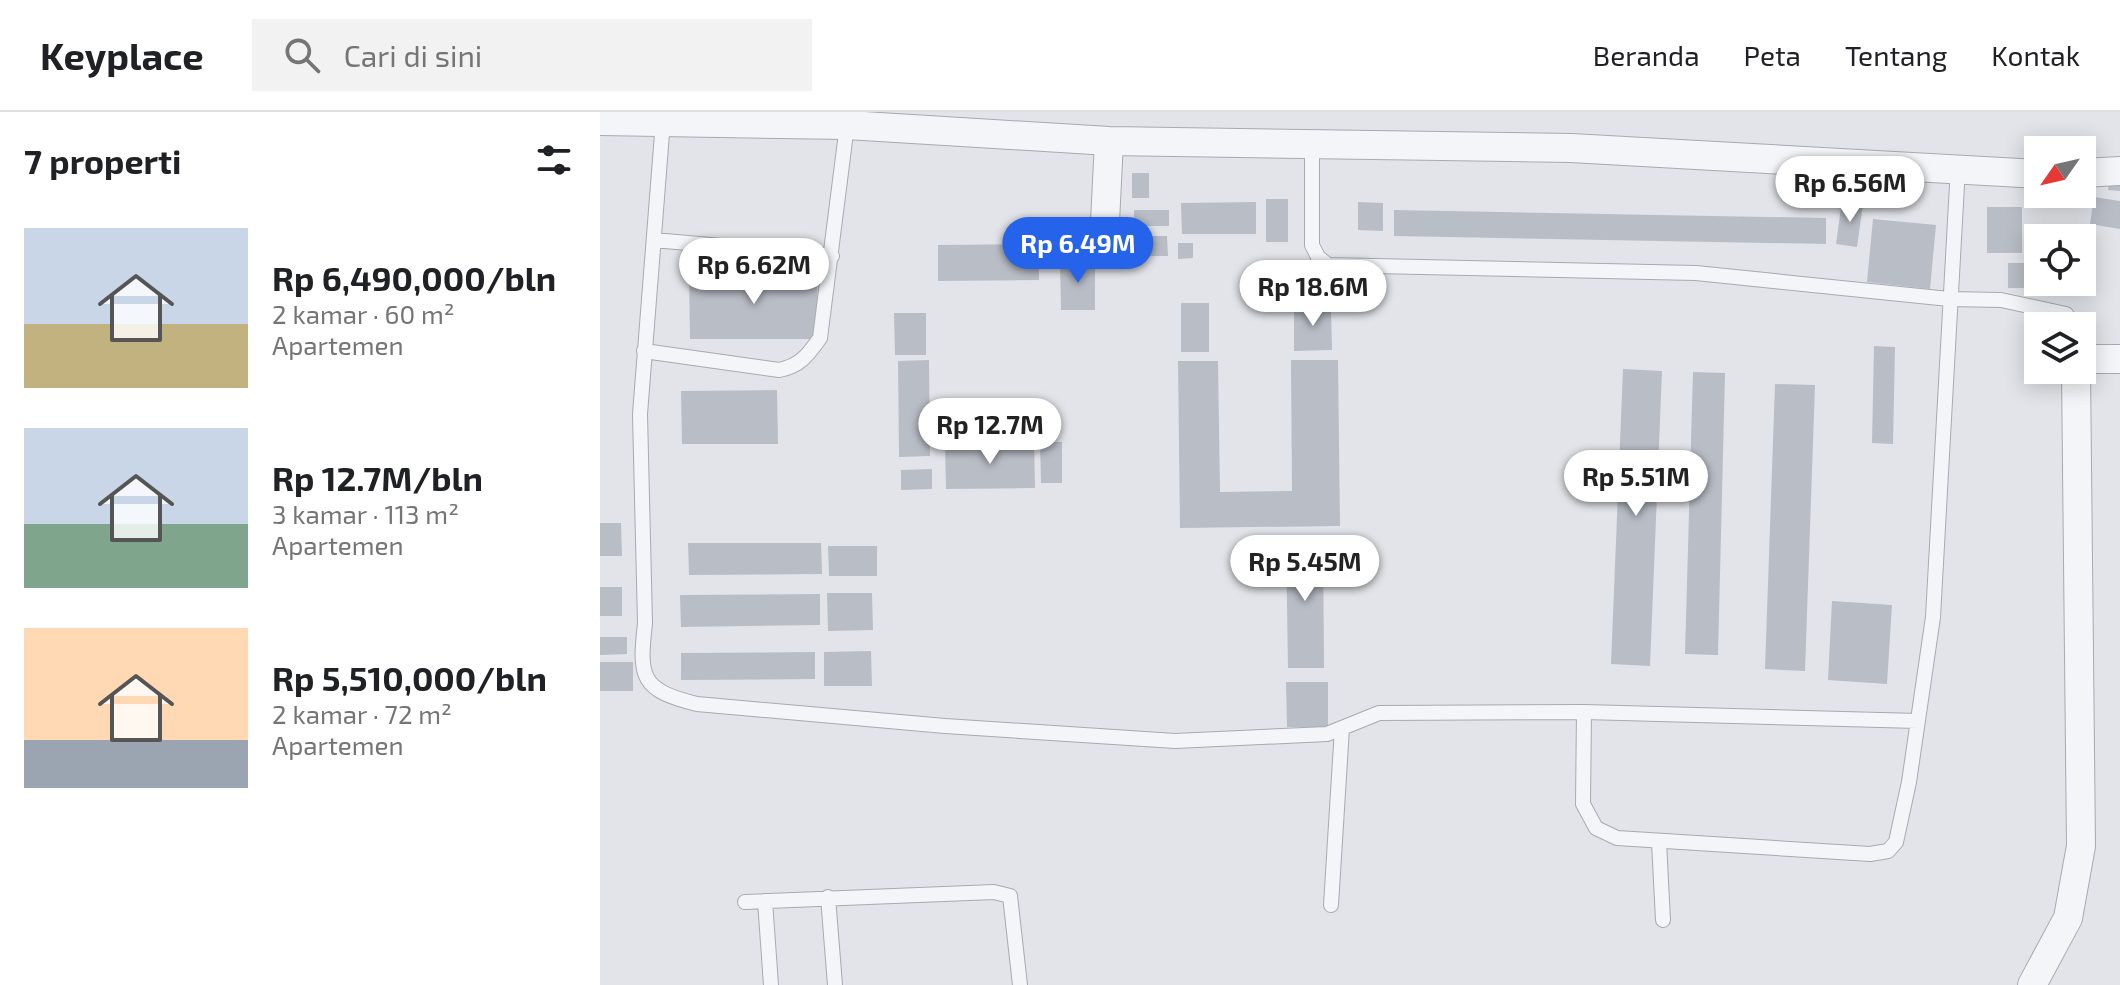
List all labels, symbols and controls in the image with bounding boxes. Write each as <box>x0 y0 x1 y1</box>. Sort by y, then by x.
search box <box>252 19 812 91</box>
text: Keyplace <box>40 32 204 78</box>
icon: search <box>280 33 324 77</box>
text: Cari di sini <box>344 37 482 73</box>
text: Beranda <box>1593 38 1700 72</box>
text: Peta <box>1744 38 1801 72</box>
text: Tentang <box>1845 38 1947 72</box>
text: Kontak <box>1991 38 2080 72</box>
north arrow <box>2024 136 2096 208</box>
map controls <box>2024 136 2096 384</box>
icon: filters <box>532 138 576 182</box>
text: 7 properti <box>24 140 181 181</box>
pin: Rp 6.56M <box>1767 156 1933 224</box>
text: Rp 6.56M <box>1793 166 1907 197</box>
pin: Rp 6.49M <box>995 217 1161 285</box>
button: locate <box>2024 224 2096 296</box>
text: Rp 6.49M <box>1020 227 1136 258</box>
pin: Rp 6.62M <box>671 238 837 306</box>
text: Rp 6.62M <box>697 248 811 279</box>
text: Rp 6,490,000/bln <box>272 257 556 298</box>
icon: home <box>88 260 184 356</box>
pin: Rp 18.6M <box>1230 260 1396 328</box>
text: Rp 18.6M <box>1258 270 1368 301</box>
text: 2 kamar · 60 m² <box>272 298 454 329</box>
button: layers <box>2024 312 2096 384</box>
text: Apartemen <box>272 329 404 360</box>
pin: Rp 12.7M <box>907 398 1073 466</box>
text: Rp 12.7M <box>936 408 1044 439</box>
pin: Rp 5.51M <box>1553 450 1719 518</box>
text: Rp 12.7M/bln <box>272 457 483 498</box>
icon: home <box>88 460 184 556</box>
text: Rp 5.51M <box>1582 460 1690 491</box>
text: 3 kamar · 113 m² <box>272 498 459 529</box>
text: Apartemen <box>272 529 404 560</box>
pin: Rp 5.45M <box>1222 535 1388 603</box>
text: Rp 5.45M <box>1248 545 1362 576</box>
text: Rp 5,510,000/bln <box>272 657 547 698</box>
icon: home <box>88 660 184 756</box>
text: 2 kamar · 72 m² <box>272 698 452 729</box>
text: Apartemen <box>272 729 404 760</box>

